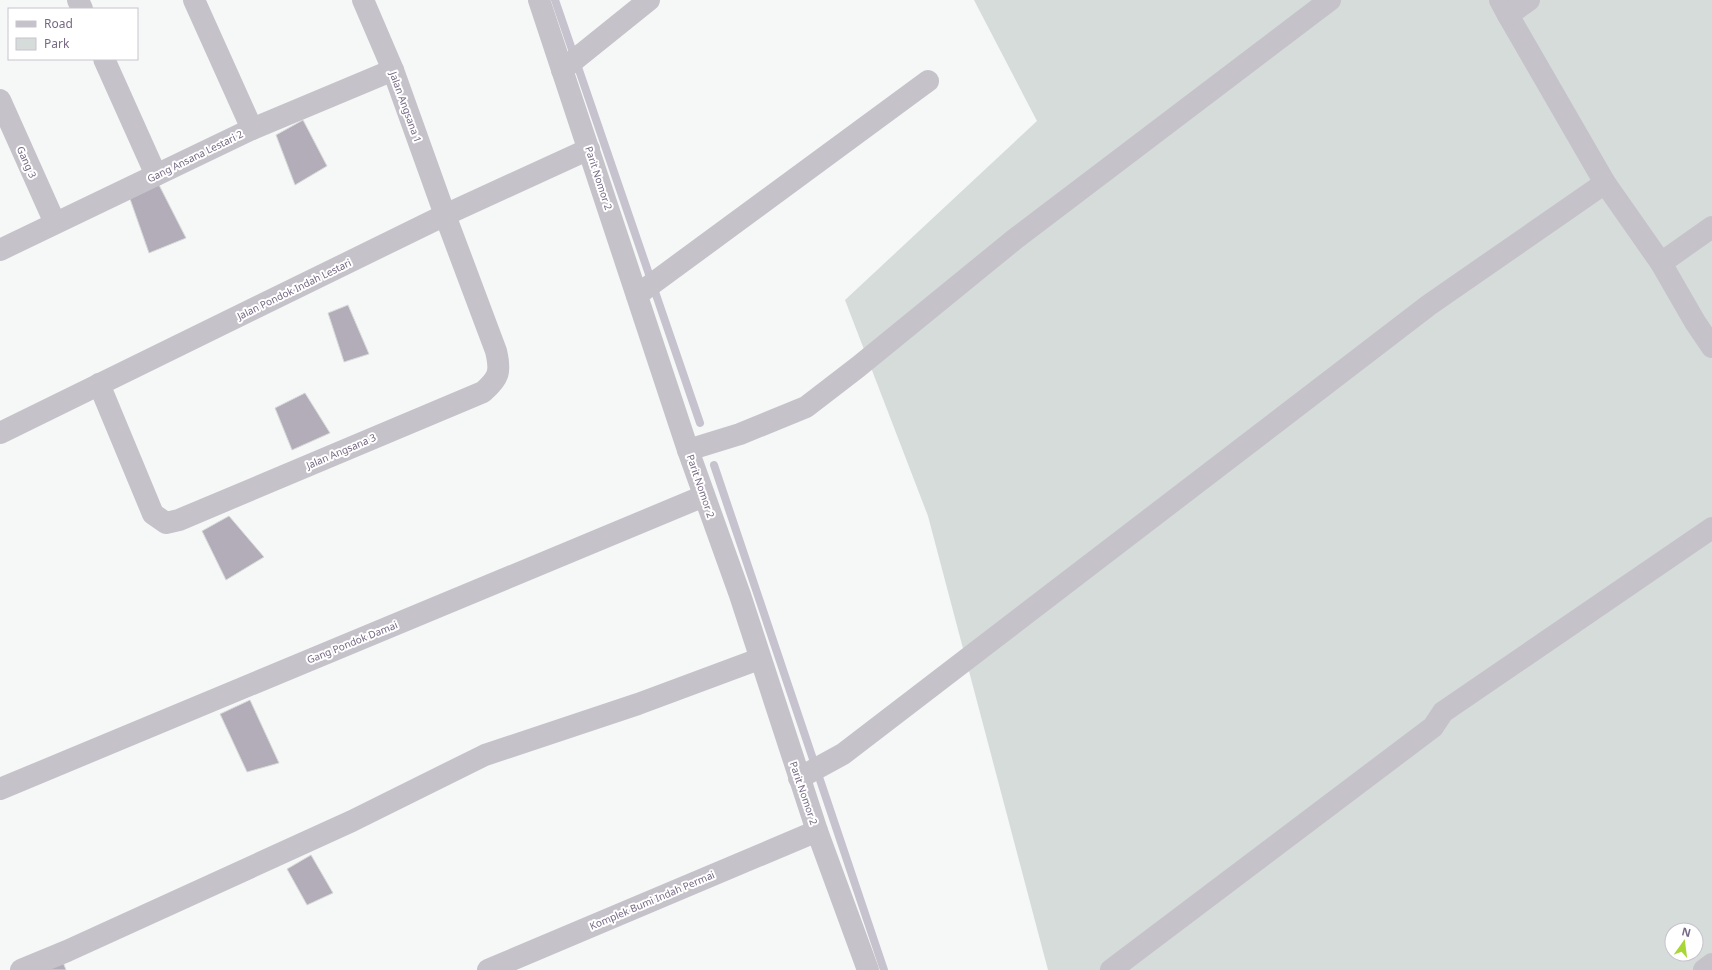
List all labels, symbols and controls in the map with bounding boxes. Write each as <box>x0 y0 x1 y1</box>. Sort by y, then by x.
legend <box>8 8 138 60</box>
text: Road <box>44 15 73 32</box>
text: Park <box>44 35 70 52</box>
street label: Jalan Angsana 1 <box>386 69 425 144</box>
street label: Gang Ansana Lestari 2 <box>145 127 246 185</box>
street label: Gang 3 <box>14 144 40 180</box>
street label: Parit Nomor 2 <box>582 144 616 212</box>
street label: Jalan Pondok Indah Lestari <box>234 255 353 323</box>
street label: Jalan Angsana 3 <box>303 430 378 472</box>
street label: Parit Nomor 2 <box>684 452 718 520</box>
street label: Gang Pondok Damai <box>305 617 399 667</box>
street label: Parit Nomor 2 <box>787 759 821 827</box>
street label: Komplek Bumi Indah Permai <box>587 867 717 933</box>
north arrow <box>1664 922 1704 962</box>
text: N <box>1680 923 1693 940</box>

